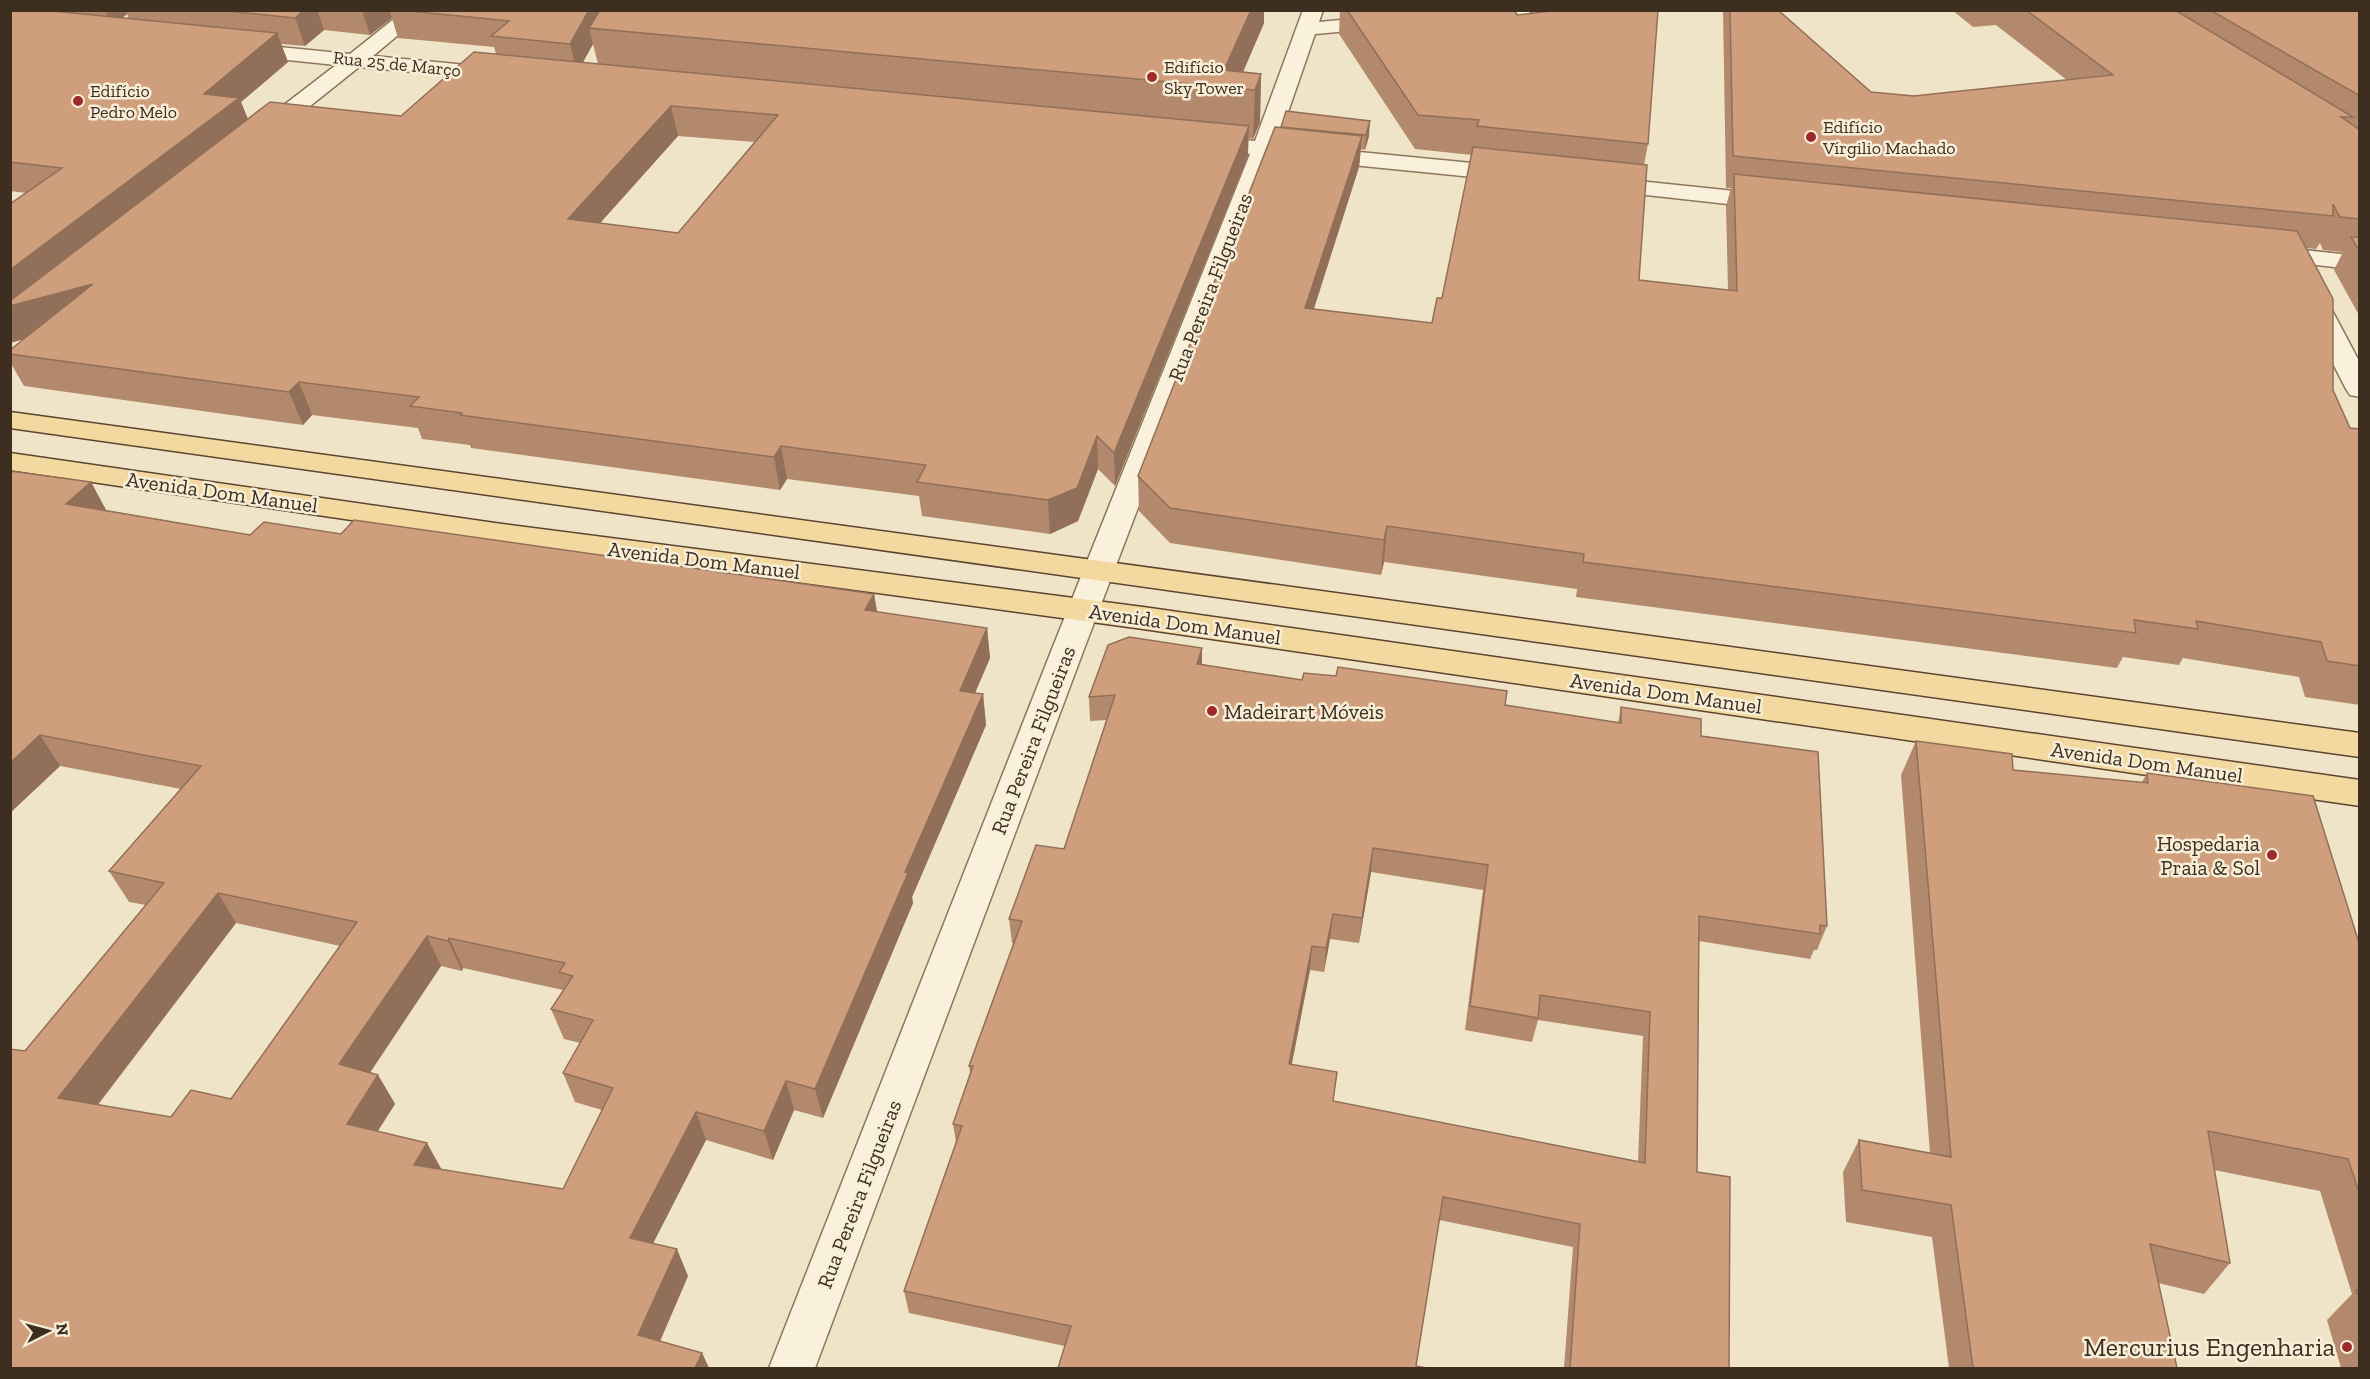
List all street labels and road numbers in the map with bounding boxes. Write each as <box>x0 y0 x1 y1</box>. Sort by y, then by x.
street label: Rua 25 de Março <box>332 46 462 82</box>
street label: Rua Pereira Filgueiras <box>1163 189 1257 385</box>
street label: Avenida Dom Manuel <box>125 466 320 518</box>
street label: Avenida Dom Manuel <box>607 536 802 584</box>
street label: Avenida Dom Manuel <box>1088 598 1283 650</box>
street label: Rua Pereira Filgueiras <box>986 642 1080 838</box>
street label: Avenida Dom Manuel <box>1569 667 1764 719</box>
street label: Avenida Dom Manuel <box>2050 736 2245 788</box>
street label: Rua Pereira Filgueiras <box>812 1096 906 1292</box>

